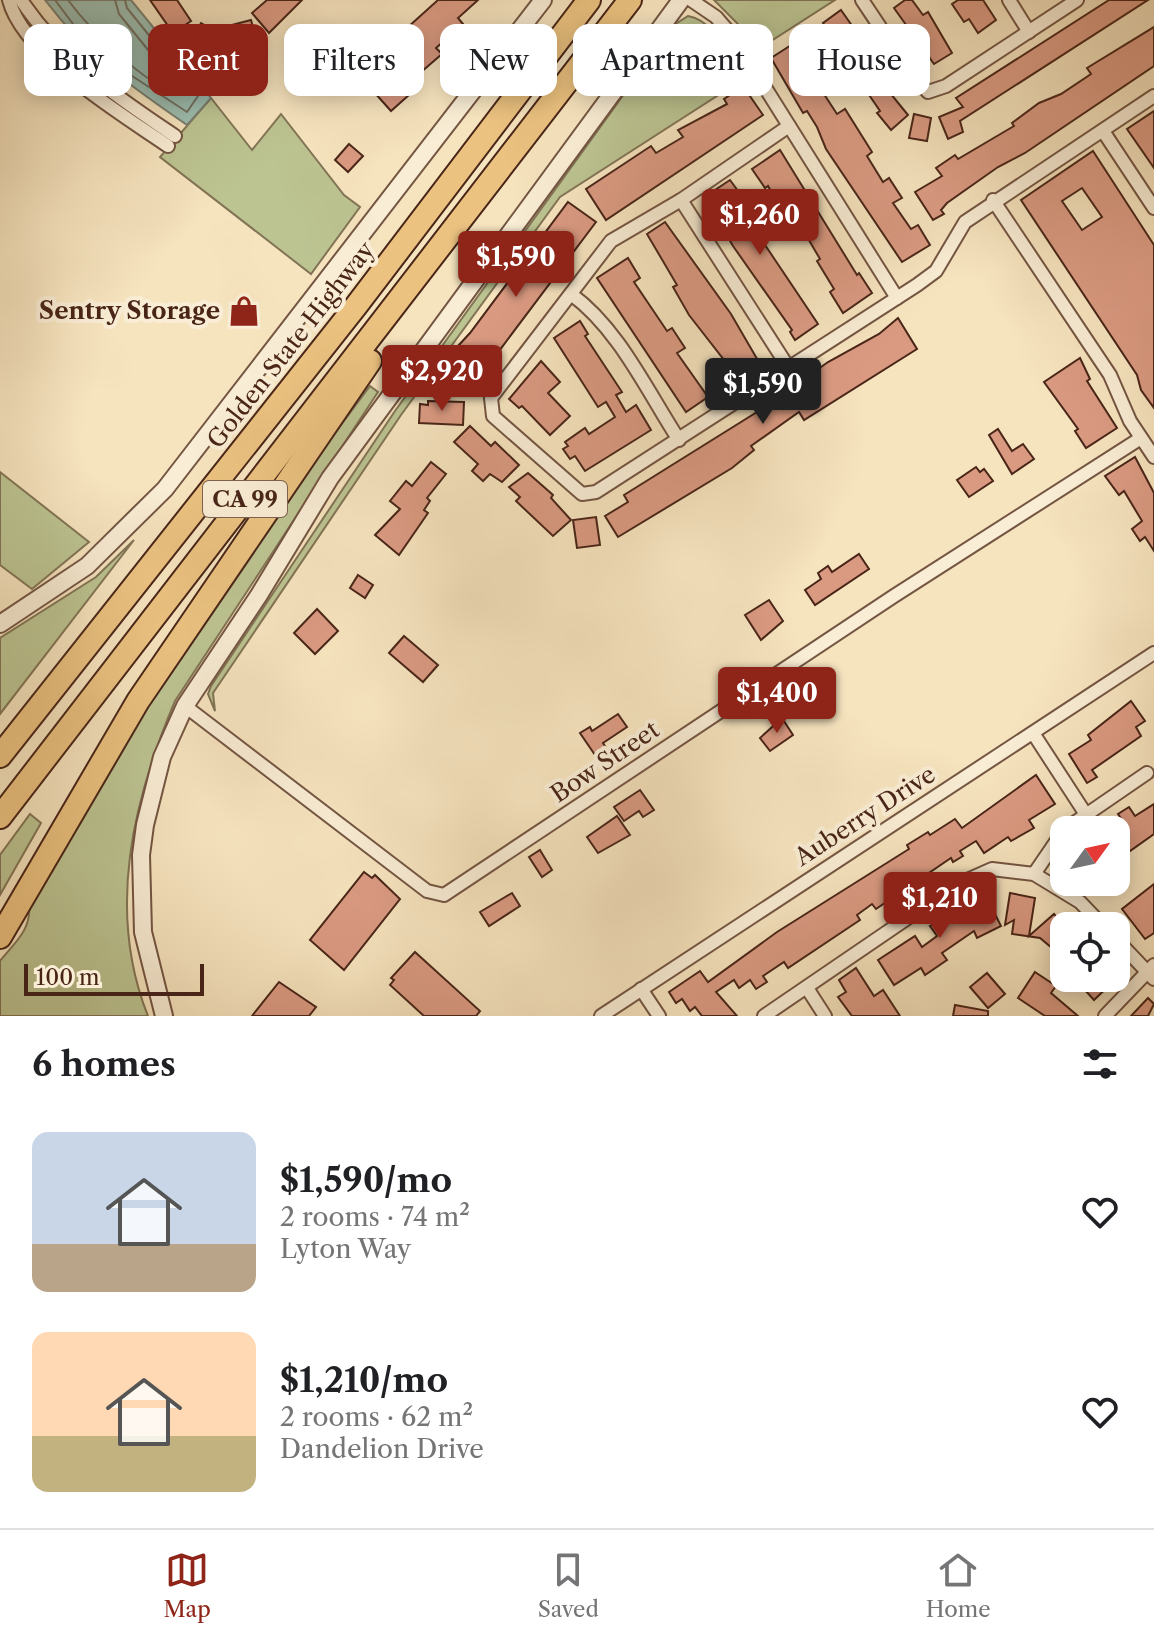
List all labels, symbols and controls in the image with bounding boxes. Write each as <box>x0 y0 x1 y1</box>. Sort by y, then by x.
chip: Buy <box>24 24 132 96</box>
chip: Rent <box>148 24 268 96</box>
chip: Filters <box>284 24 424 96</box>
chip: New <box>440 24 557 96</box>
chip: Apartment <box>573 24 773 96</box>
chip: House <box>789 24 930 96</box>
pin: $1,260 <box>695 189 825 257</box>
text: $1,260 <box>720 199 800 231</box>
pin: $1,590 <box>451 231 581 299</box>
street label: Golden State Highway <box>201 235 381 454</box>
text: $1,590 <box>476 241 556 273</box>
shop icon: Sentry Storage <box>227 294 261 328</box>
place label: Sentry Storage <box>39 296 220 325</box>
pin: $2,920 <box>377 345 507 413</box>
text: $2,920 <box>400 355 484 387</box>
pin: $1,590 <box>698 358 828 426</box>
text: $1,590 <box>723 368 803 400</box>
road number: CA 99 <box>203 481 287 517</box>
pin: $1,400 <box>712 667 842 735</box>
text: $1,400 <box>736 677 818 709</box>
street label: Bow Street <box>545 715 665 808</box>
street label: Auberry Drive <box>788 759 940 872</box>
north arrow <box>1050 816 1130 896</box>
map controls <box>1050 816 1130 992</box>
pin: $1,210 <box>875 872 1005 940</box>
text: $1,210 <box>902 882 978 914</box>
button: locate <box>1050 912 1130 992</box>
scale bar <box>24 960 204 996</box>
text: 100 m <box>36 964 99 991</box>
icon: filters <box>1078 1042 1122 1086</box>
text: 6 homes <box>32 1043 176 1085</box>
text: $1,590/mo <box>280 1159 452 1201</box>
icon: home <box>96 1164 192 1260</box>
icon: heart <box>1078 1190 1122 1234</box>
text: 2 rooms · 74 m² <box>280 1201 470 1233</box>
text: Lyton Way <box>280 1233 411 1265</box>
text: $1,210/mo <box>280 1359 448 1401</box>
icon: home <box>96 1364 192 1460</box>
icon: heart <box>1078 1390 1122 1434</box>
text: 2 rooms · 62 m² <box>280 1401 473 1433</box>
text: Dandelion Drive <box>280 1433 484 1465</box>
tab: Map <box>164 1548 211 1623</box>
tab: Saved <box>538 1548 599 1623</box>
tab: Home <box>926 1548 990 1623</box>

